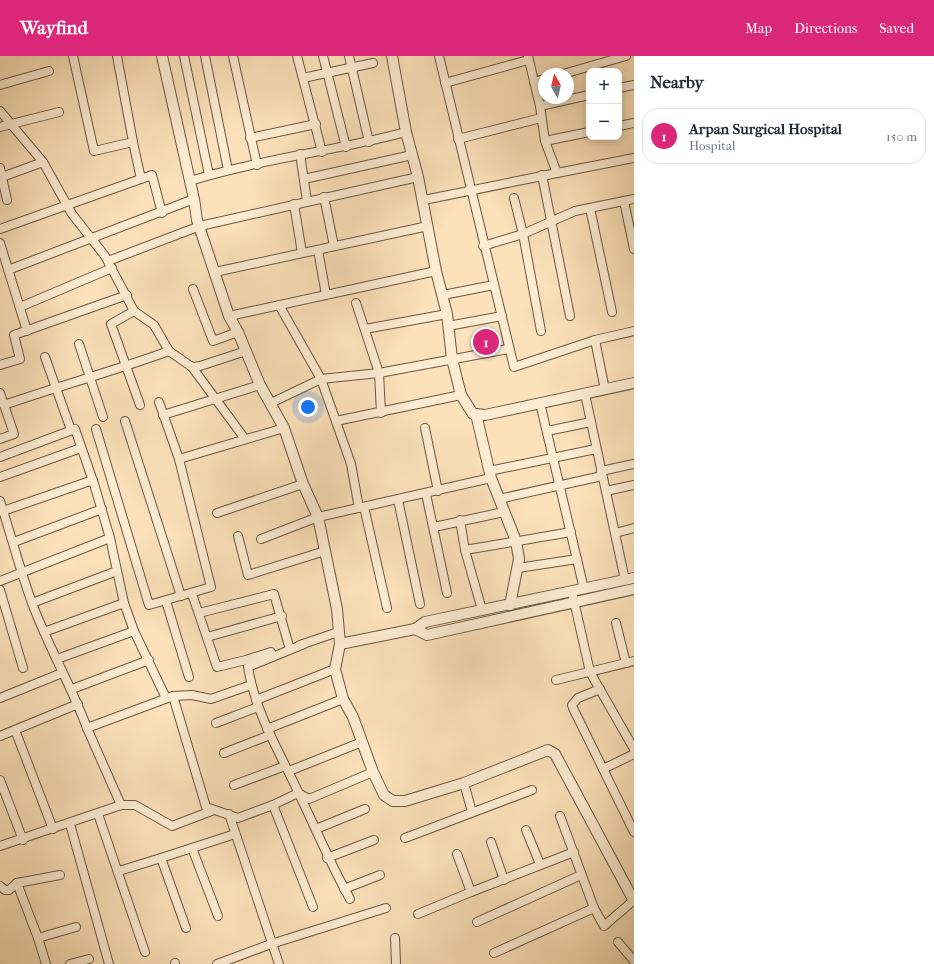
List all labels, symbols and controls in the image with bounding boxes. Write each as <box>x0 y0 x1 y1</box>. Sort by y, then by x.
text: Wayfind <box>20 17 88 39</box>
text: Map <box>745 20 772 37</box>
text: Directions <box>794 20 857 37</box>
text: Saved <box>879 20 914 37</box>
north arrow <box>538 68 574 104</box>
map controls <box>586 68 622 140</box>
button: + <box>586 68 622 104</box>
text: Nearby <box>650 72 704 92</box>
button: − <box>586 104 622 140</box>
text: Arpan Surgical Hospital <box>689 120 842 138</box>
text: 1 <box>662 129 666 144</box>
text: 150 m <box>886 129 917 144</box>
text: Hospital <box>689 138 736 153</box>
pin: 1 <box>473 327 499 357</box>
your location <box>298 397 318 417</box>

